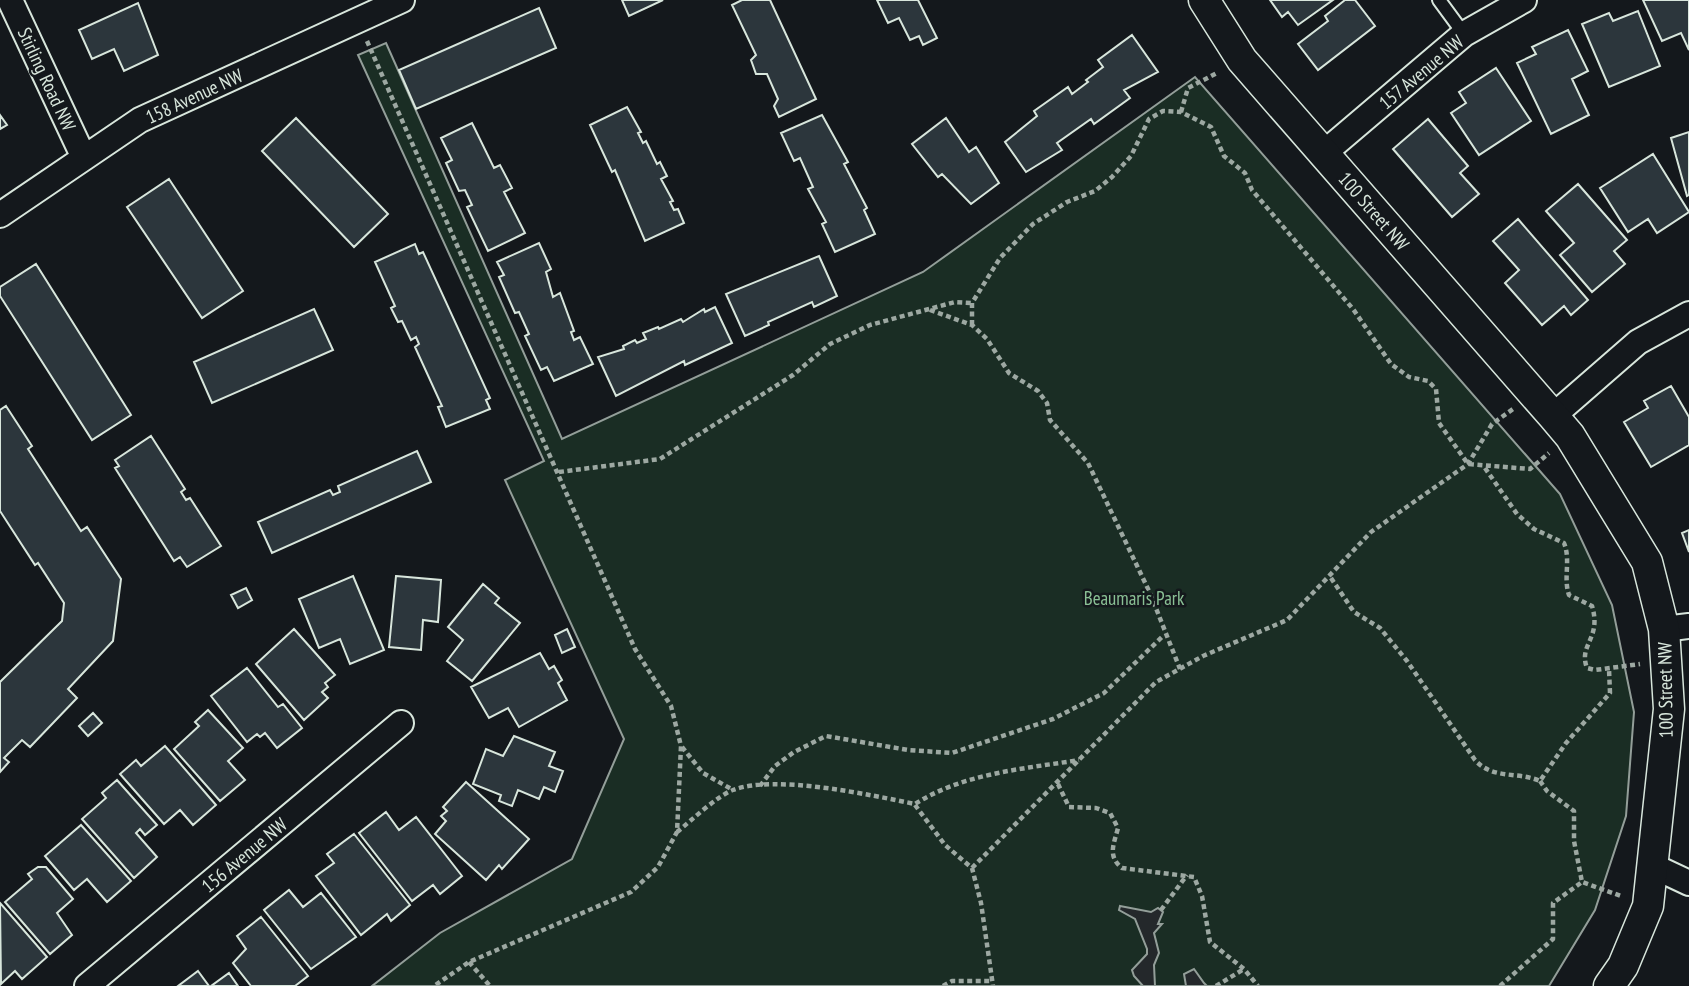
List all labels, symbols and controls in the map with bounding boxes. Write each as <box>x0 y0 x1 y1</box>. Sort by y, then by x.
street label: Stirling Road NW <box>13 24 81 135</box>
street label: 157 Avenue NW <box>1374 29 1469 114</box>
street label: 158 Avenue NW <box>142 63 247 129</box>
street label: 100 Street NW <box>1333 167 1415 255</box>
park label: Beaumaris Park <box>1084 586 1185 610</box>
street label: 100 Street NW <box>1652 642 1678 738</box>
street label: 156 Avenue NW <box>196 812 292 898</box>

